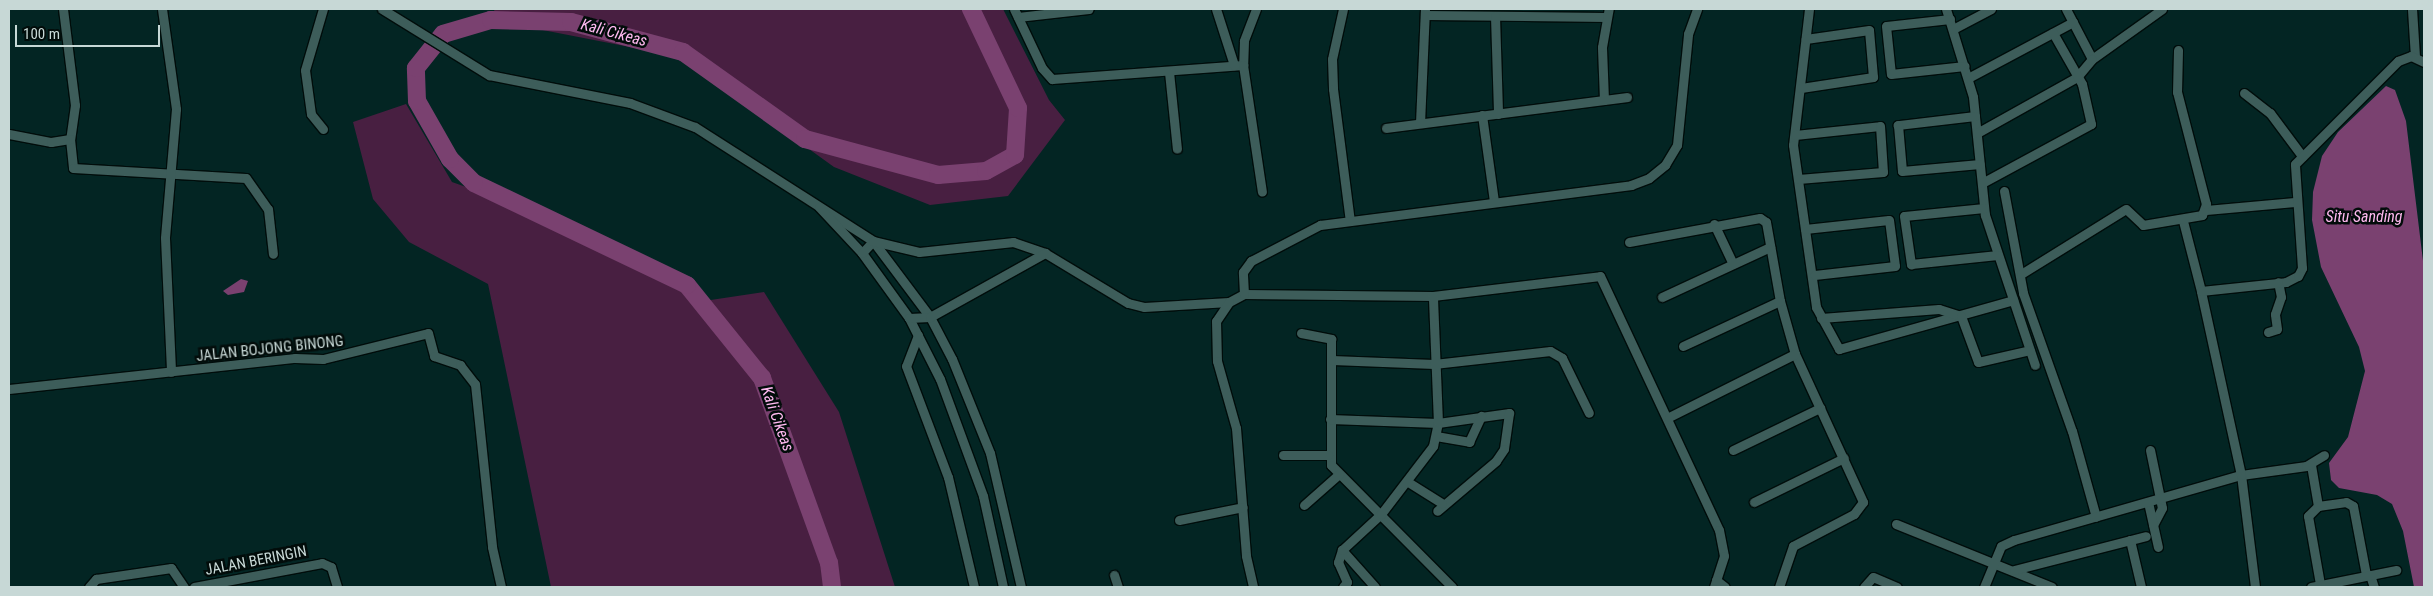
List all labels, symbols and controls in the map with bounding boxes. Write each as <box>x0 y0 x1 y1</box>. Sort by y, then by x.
scale bar <box>18 15 162 47</box>
water label: Kali Cikeas <box>579 15 649 51</box>
text: 100 m <box>23 25 60 43</box>
water label: Situ Sanding <box>2326 207 2402 227</box>
street label: JALAN BOJONG BINONG <box>196 332 344 366</box>
water label: Kali Cikeas <box>756 384 798 454</box>
street label: JALAN BERINGIN <box>204 542 308 580</box>

